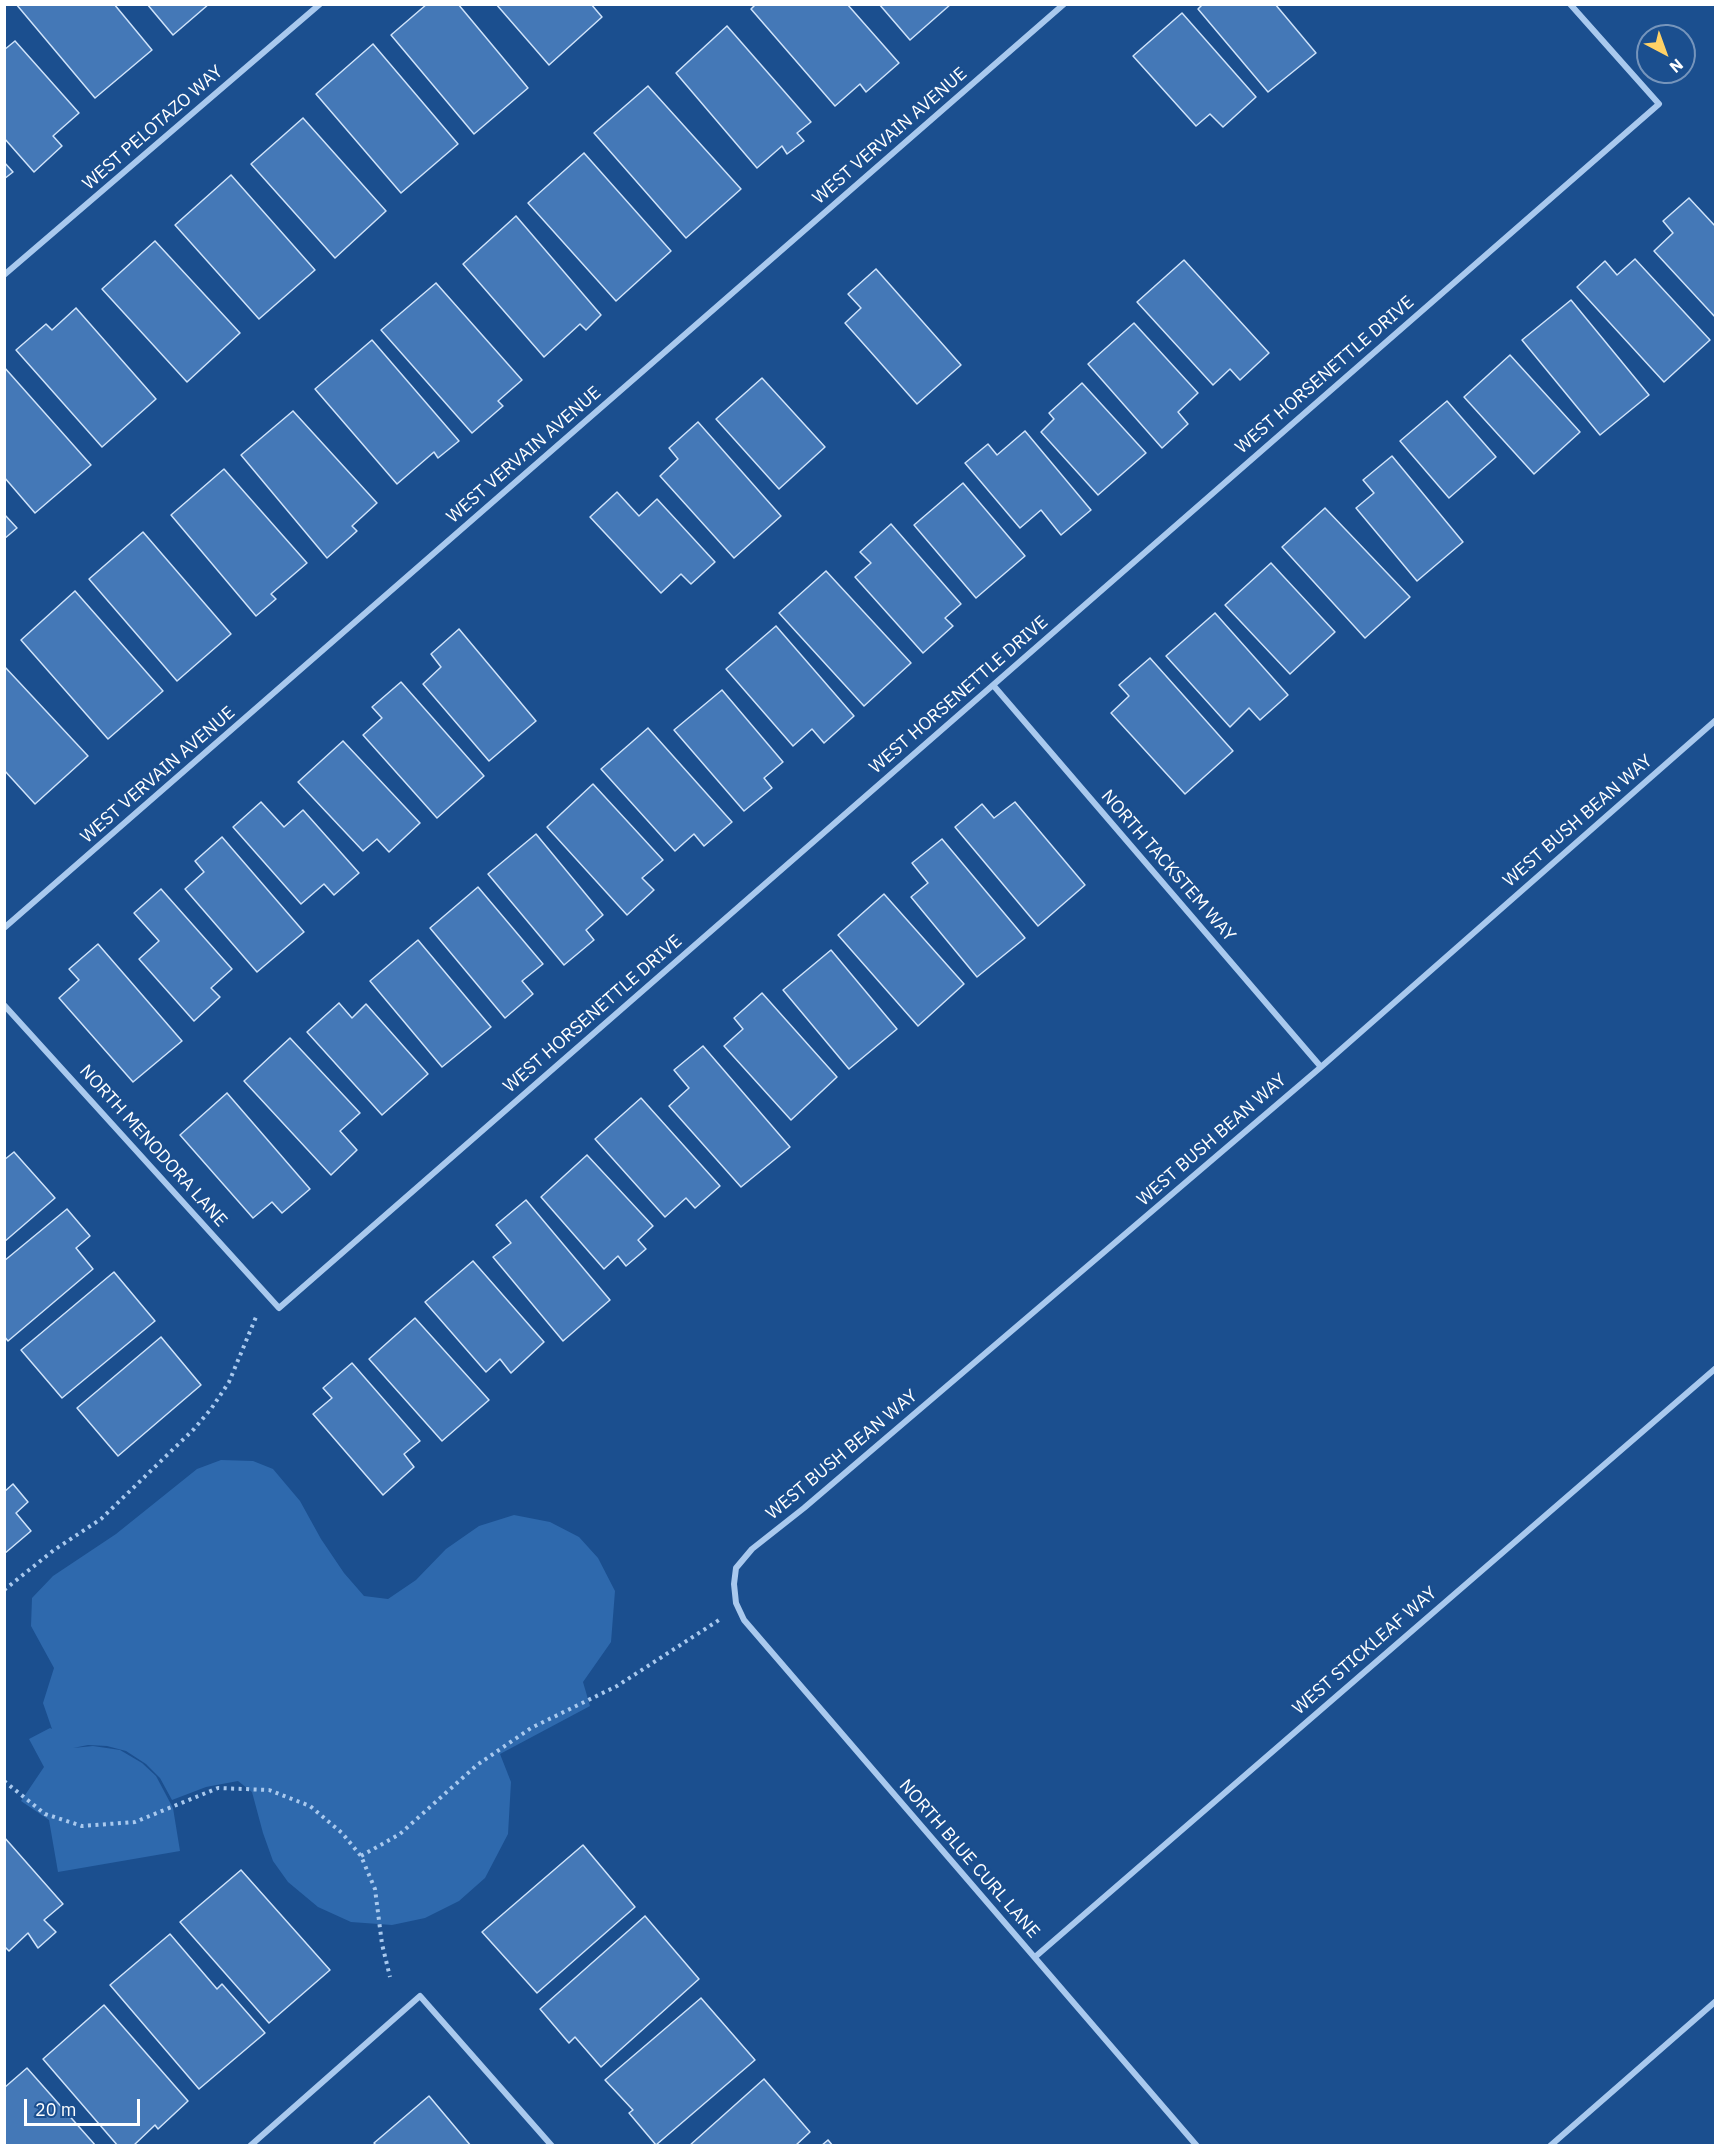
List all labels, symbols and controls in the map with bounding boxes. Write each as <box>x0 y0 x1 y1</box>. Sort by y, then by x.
north arrow <box>1636 24 1696 84</box>
text: N <box>1666 55 1687 77</box>
street label: WEST PELOTAZO WAY <box>79 61 227 195</box>
street label: WEST VERVAIN AVENUE <box>808 63 972 209</box>
street label: WEST HORSENETTLE DRIVE <box>1231 292 1419 458</box>
street label: WEST VERVAIN AVENUE <box>442 382 606 528</box>
street label: WEST HORSENETTLE DRIVE <box>865 612 1053 778</box>
street label: WEST VERVAIN AVENUE <box>76 702 240 848</box>
street label: WEST BUSH BEAN WAY <box>1499 750 1657 892</box>
street label: NORTH TACKSTEM WAY <box>1096 786 1240 946</box>
street label: WEST HORSENETTLE DRIVE <box>499 931 687 1097</box>
street label: NORTH MENODORA LANE <box>74 1061 232 1231</box>
street label: WEST BUSH BEAN WAY <box>1133 1069 1291 1211</box>
street label: WEST BUSH BEAN WAY <box>762 1385 922 1525</box>
street label: WEST STICKLEAF WAY <box>1288 1582 1442 1720</box>
street label: NORTH BLUE CURL LANE <box>894 1775 1044 1943</box>
scale bar <box>27 2087 142 2125</box>
text: 20 m <box>35 2098 77 2121</box>

